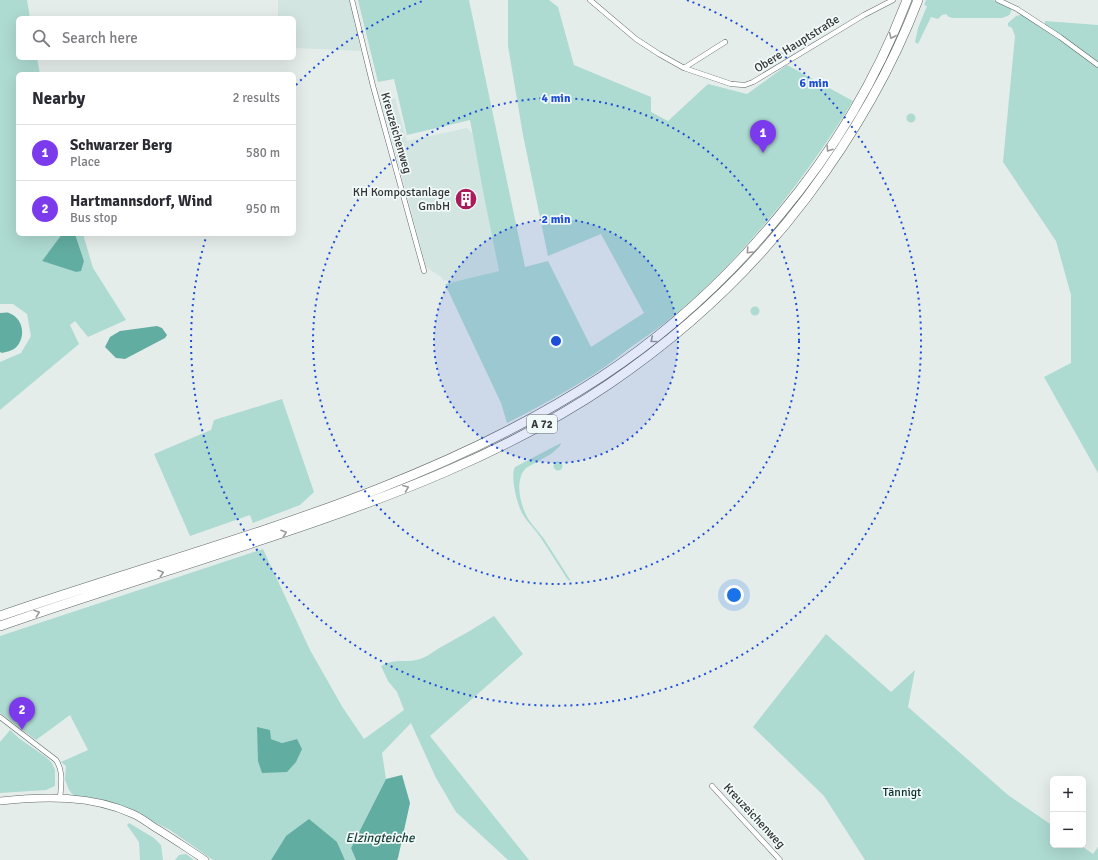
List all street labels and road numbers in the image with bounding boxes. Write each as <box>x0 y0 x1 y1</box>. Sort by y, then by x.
street label: Obere Hauptstraße <box>752 12 842 76</box>
street label: Kreuzeichenweg <box>377 91 415 175</box>
road number: A 72 <box>527 415 557 433</box>
street label: Kreuzeichenweg <box>720 780 788 852</box>

